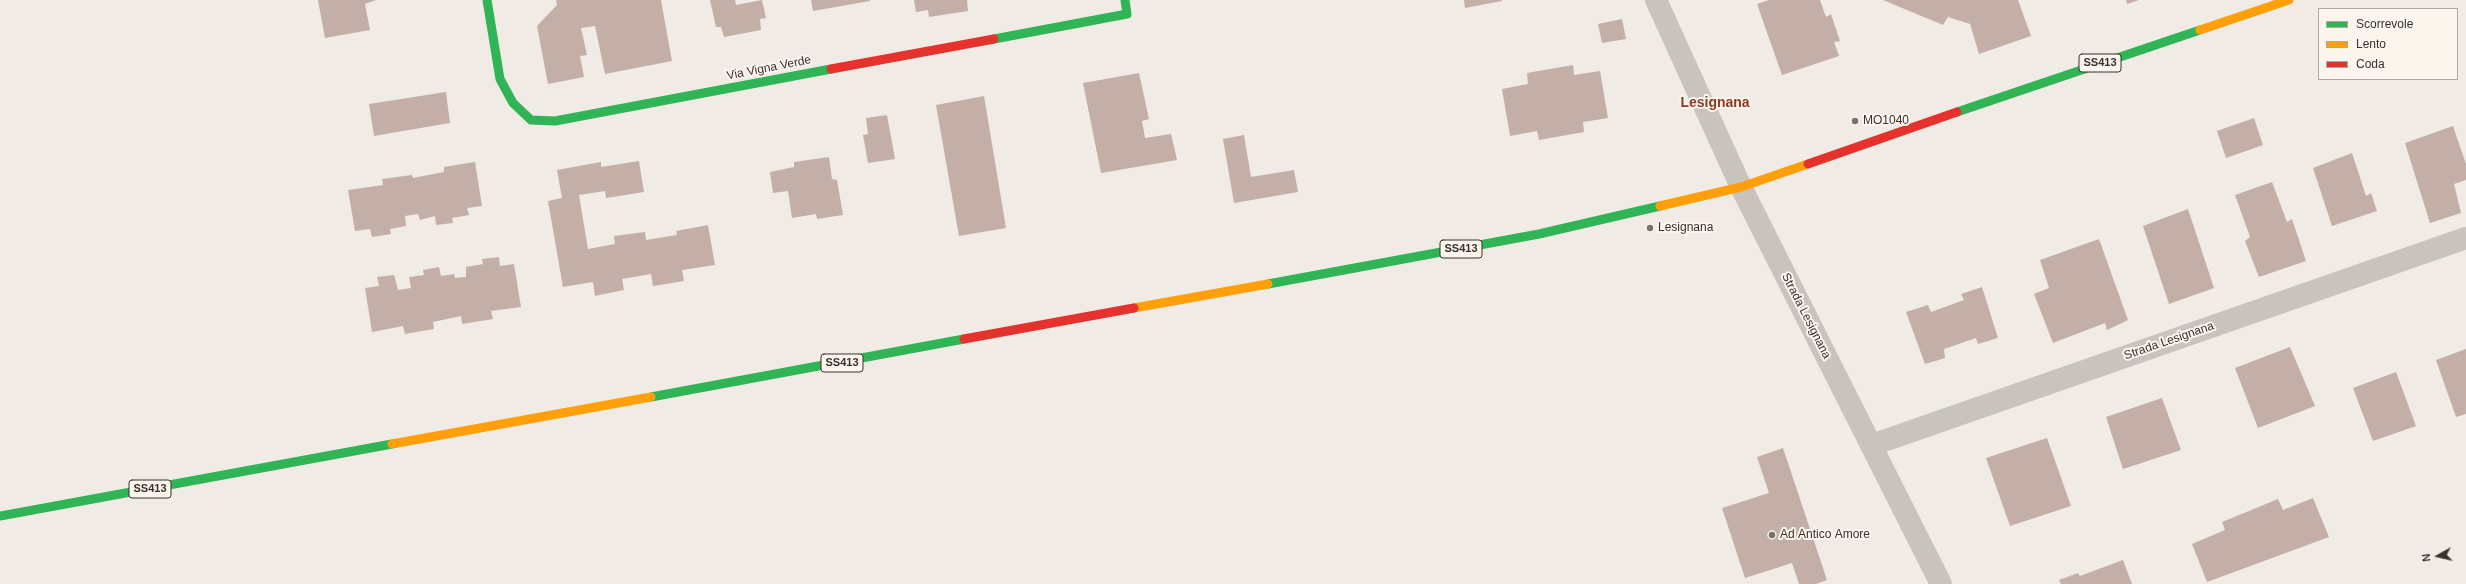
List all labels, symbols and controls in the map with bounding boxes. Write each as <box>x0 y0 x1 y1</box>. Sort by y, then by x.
legend <box>2318 8 2458 80</box>
text: Scorrevole <box>2356 17 2413 31</box>
text: Lento <box>2356 37 2386 51</box>
street label: Via Vigna Verde <box>726 53 812 83</box>
road number: SS413 <box>2079 54 2121 72</box>
text: Coda <box>2356 57 2385 71</box>
district label: Lesignana <box>1680 95 1750 111</box>
place label: MO1040 <box>1863 114 1909 128</box>
marker: MO1040 <box>1850 116 1860 126</box>
place label: Lesignana <box>1658 221 1713 235</box>
marker: Lesignana <box>1645 223 1655 233</box>
road number: SS413 <box>1440 240 1482 258</box>
street label: Strada Lesignana <box>1778 271 1834 361</box>
street label: Strada Lesignana <box>2122 319 2216 363</box>
road number: SS413 <box>821 354 863 372</box>
road number: SS413 <box>129 480 171 498</box>
place label: Ad Antico Amore <box>1780 528 1870 542</box>
marker: Ad Antico Amore <box>1767 530 1777 540</box>
north arrow <box>2418 536 2458 576</box>
text: N <box>2420 553 2433 562</box>

